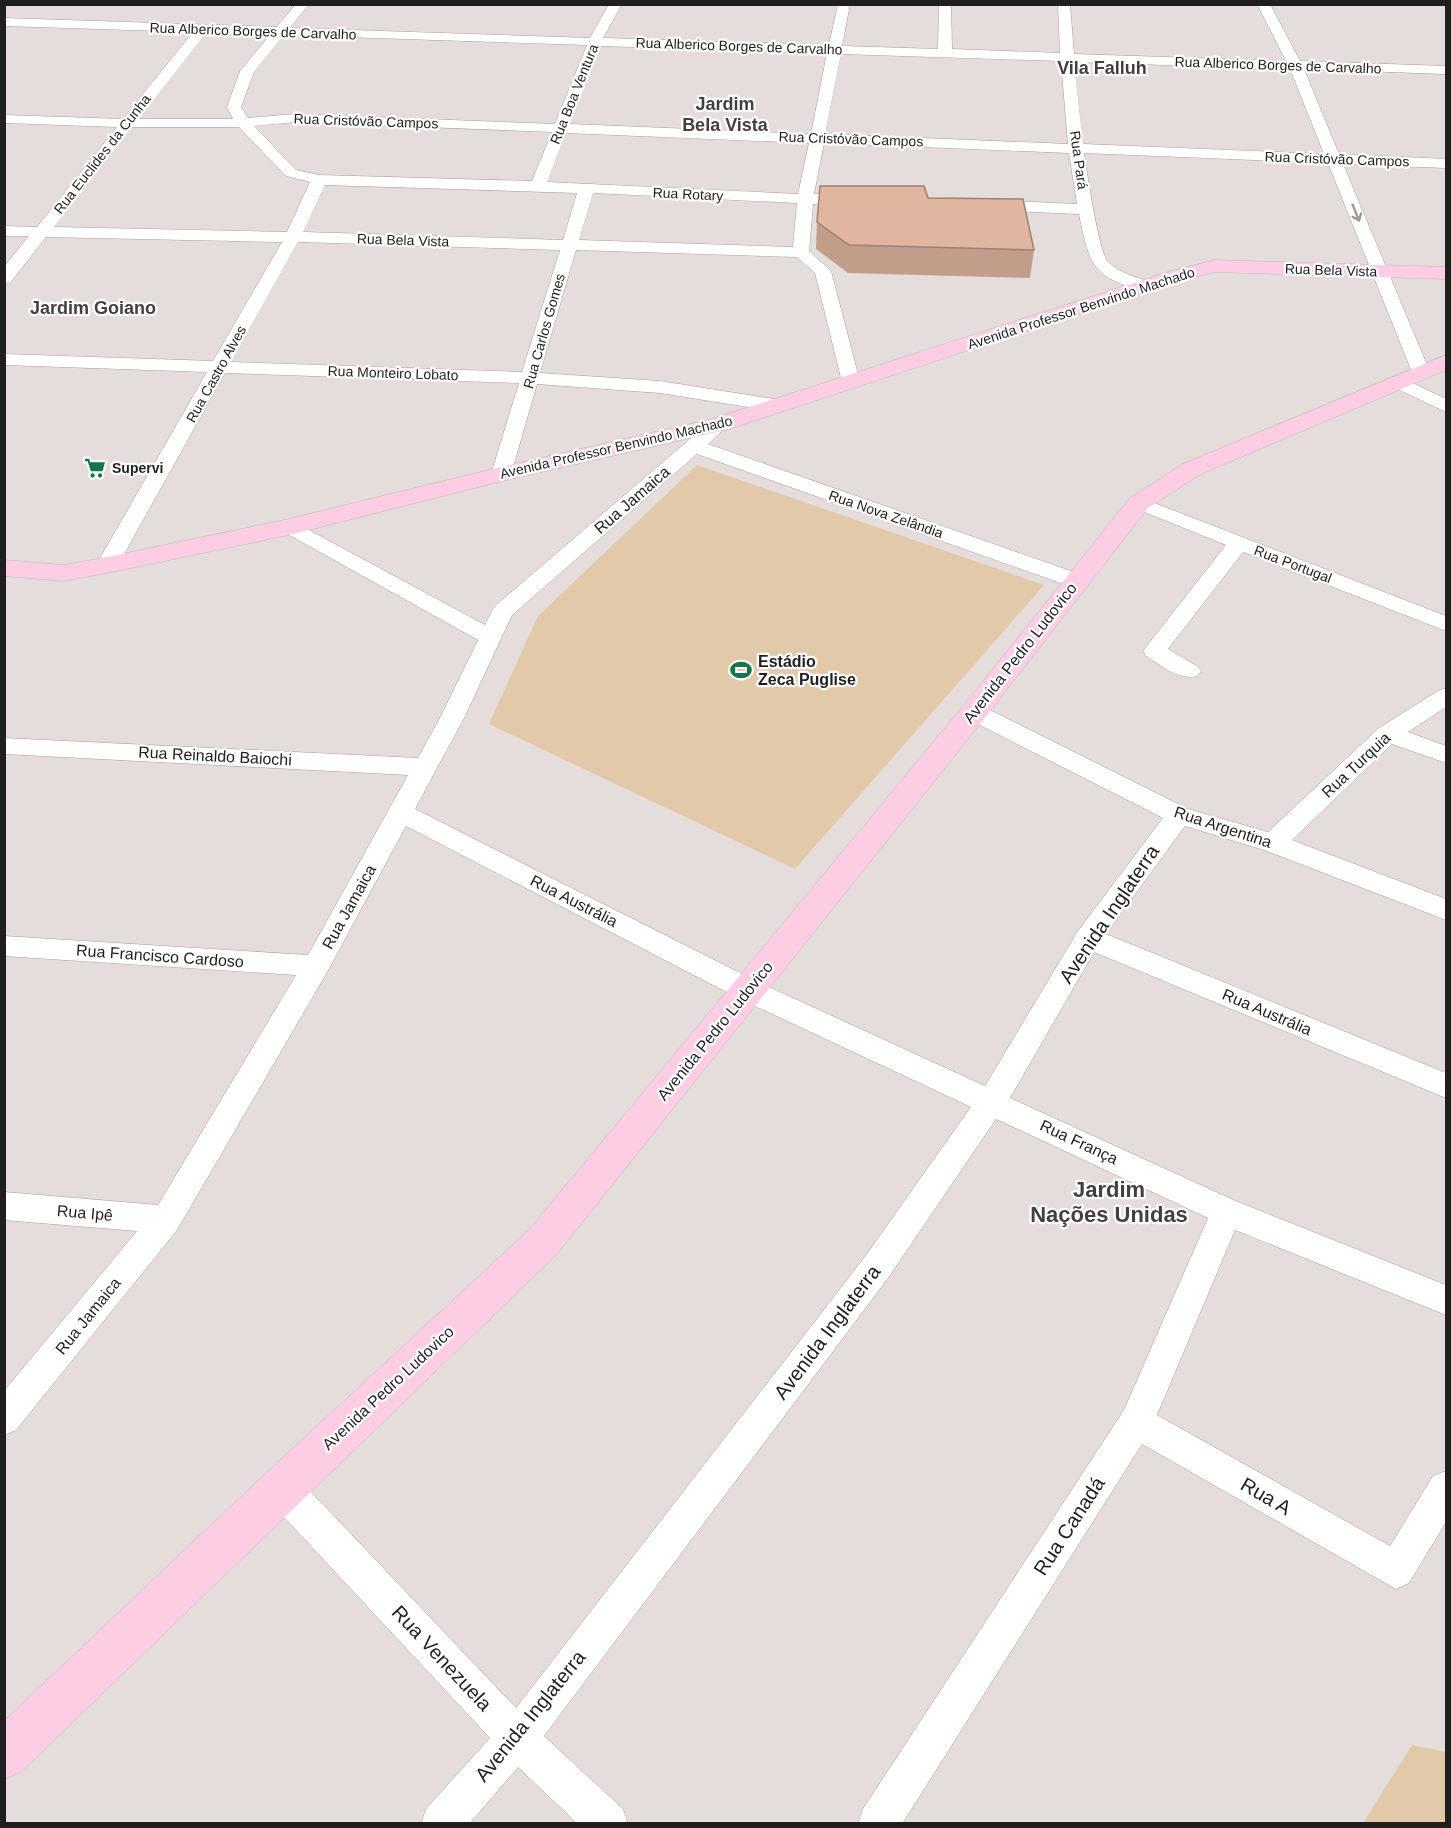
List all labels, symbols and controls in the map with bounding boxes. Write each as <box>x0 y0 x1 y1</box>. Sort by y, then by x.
street label: Rua Alberico Borges de Carvalho <box>149 19 357 43</box>
street label: Rua Alberico Borges de Carvalho <box>635 34 843 58</box>
street label: Rua Boa Ventura <box>547 41 601 146</box>
street label: Rua Alberico Borges de Carvalho <box>1174 53 1382 77</box>
district label: Vila Falluh <box>1057 58 1147 78</box>
street label: Rua Euclides da Cunha <box>50 91 154 217</box>
district label: Jardim Bela Vista <box>682 94 769 135</box>
street label: Rua Cristóvão Campos <box>293 110 439 132</box>
street label: Rua Cristóvão Campos <box>778 128 924 150</box>
street label: Rua Pará <box>1067 130 1091 191</box>
street label: Rua Cristóvão Campos <box>1264 148 1410 170</box>
street label: Rua Rotary <box>652 184 724 204</box>
one-way arrow <box>1351 203 1362 222</box>
street label: Rua Bela Vista <box>357 230 450 250</box>
street label: Rua Bela Vista <box>1285 260 1378 280</box>
street label: Avenida Professor Benvindo Machado <box>965 264 1197 352</box>
street label: Rua Carlos Gomes <box>520 272 568 390</box>
district label: Jardim Goiano <box>30 298 156 318</box>
street label: Rua Castro Alves <box>183 323 249 425</box>
street label: Rua Monteiro Lobato <box>327 363 459 383</box>
street label: Avenida Professor Benvindo Machado <box>498 412 734 482</box>
supermarket icon: Supervi <box>83 456 107 480</box>
place label: Supervi <box>112 460 163 476</box>
street label: Rua Jamaica <box>591 463 673 537</box>
street label: Rua Nova Zelândia <box>827 487 945 541</box>
street label: Rua Portugal <box>1252 542 1334 586</box>
street label: Avenida Pedro Ludovico <box>960 579 1080 726</box>
place label: Estádio Zeca Puglise <box>758 653 856 688</box>
sports icon: Estádio Zeca Puglise <box>729 658 753 682</box>
street label: Rua Turquia <box>1318 729 1394 801</box>
street label: Rua Reinaldo Baiochi <box>138 743 292 769</box>
street label: Rua Argentina <box>1172 803 1274 851</box>
street label: Avenida Inglaterra <box>1055 840 1164 987</box>
street label: Rua Jamaica <box>319 862 379 952</box>
street label: Rua Austrália <box>528 872 620 930</box>
street label: Rua Francisco Cardoso <box>76 942 245 970</box>
street label: Avenida Pedro Ludovico <box>654 958 776 1104</box>
street label: Rua Austrália <box>1220 986 1314 1038</box>
street label: Rua França <box>1038 1117 1121 1167</box>
district label: Jardim Nações Unidas <box>1030 1177 1188 1227</box>
street label: Rua Ipê <box>56 1202 114 1224</box>
street label: Avenida Inglaterra <box>769 1260 885 1403</box>
street label: Rua Jamaica <box>52 1274 124 1358</box>
street label: Avenida Pedro Ludovico <box>319 1323 457 1453</box>
street label: Rua Canadá <box>1029 1472 1109 1579</box>
street label: Rua A <box>1237 1473 1296 1519</box>
street label: Rua Venezuela <box>388 1601 497 1716</box>
street label: Avenida Inglaterra <box>470 1645 590 1786</box>

